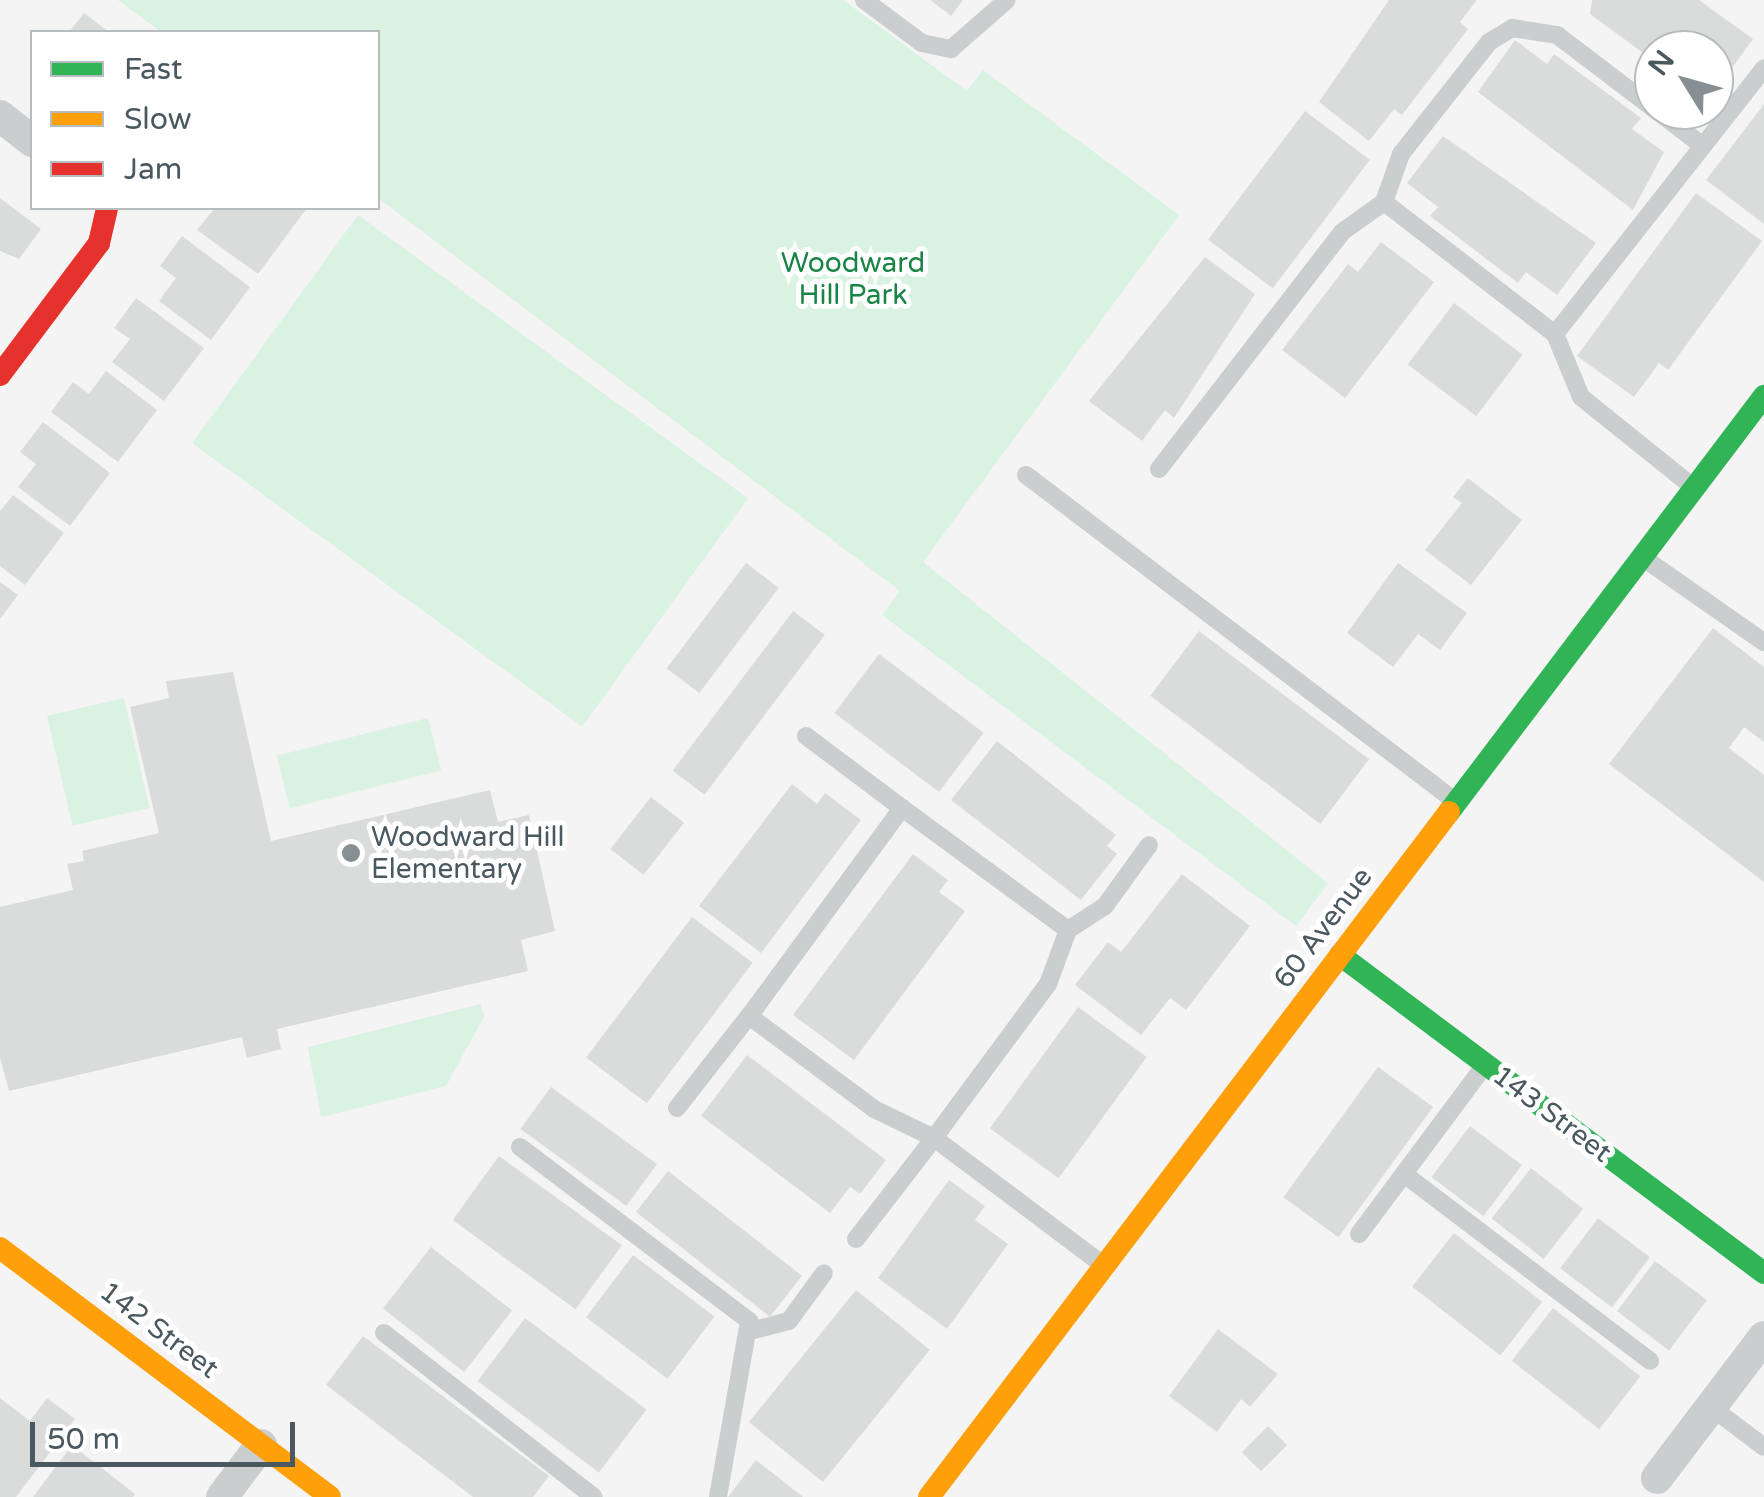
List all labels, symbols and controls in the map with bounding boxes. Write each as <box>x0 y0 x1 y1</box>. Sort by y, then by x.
legend <box>30 30 380 210</box>
north arrow <box>1634 30 1734 130</box>
text: N <box>1641 44 1682 82</box>
text: Fast <box>124 51 183 88</box>
text: Slow <box>124 101 192 138</box>
text: Jam <box>124 151 182 188</box>
park label: Woodward Hill Park <box>781 246 925 312</box>
place label: Woodward Hill Elementary <box>371 820 565 886</box>
marker: Woodward Hill Elementary <box>340 842 362 864</box>
street label: 60 Avenue <box>1267 861 1379 995</box>
street label: 143 Street <box>1486 1058 1618 1170</box>
street label: 142 Street <box>93 1274 225 1386</box>
scale bar <box>35 1402 300 1464</box>
text: 50 m <box>47 1421 120 1458</box>

